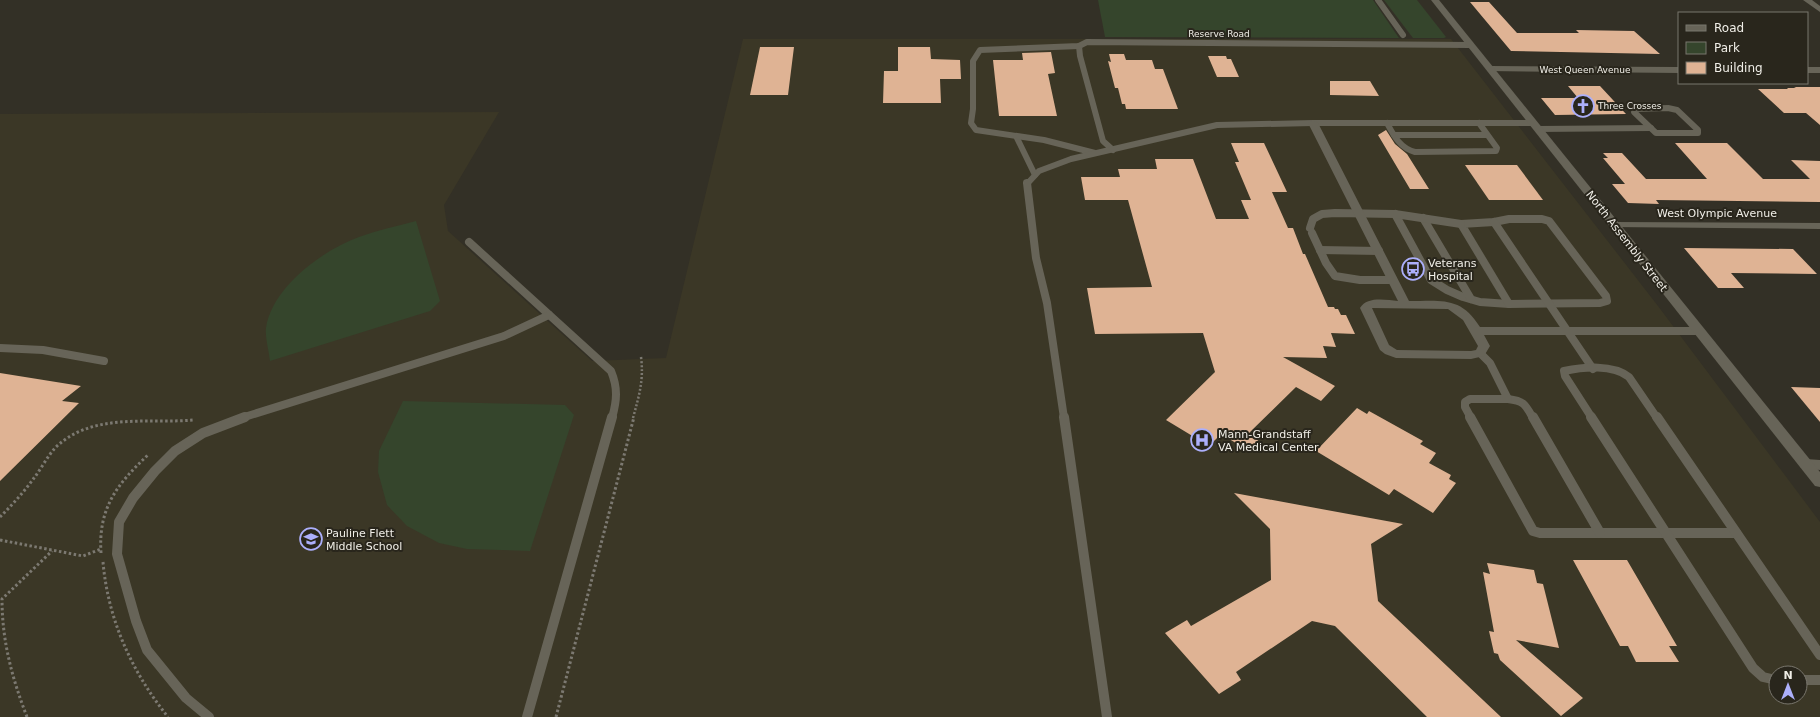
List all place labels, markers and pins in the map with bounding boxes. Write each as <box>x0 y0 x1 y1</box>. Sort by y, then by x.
church icon: Three Crosses <box>1570 93 1596 119</box>
place label: Three Crosses <box>1597 101 1662 111</box>
bus stop icon: Veterans Hospital <box>1400 256 1426 282</box>
place label: Veterans Hospital <box>1428 257 1477 283</box>
hospital icon: Mann-Grandstaff VA Medical Center <box>1189 427 1215 453</box>
place label: Mann-Grandstaff VA Medical Center <box>1218 428 1319 454</box>
school or university icon: Pauline Flett Middle School <box>298 526 324 552</box>
place label: Pauline Flett Middle School <box>326 527 402 553</box>

